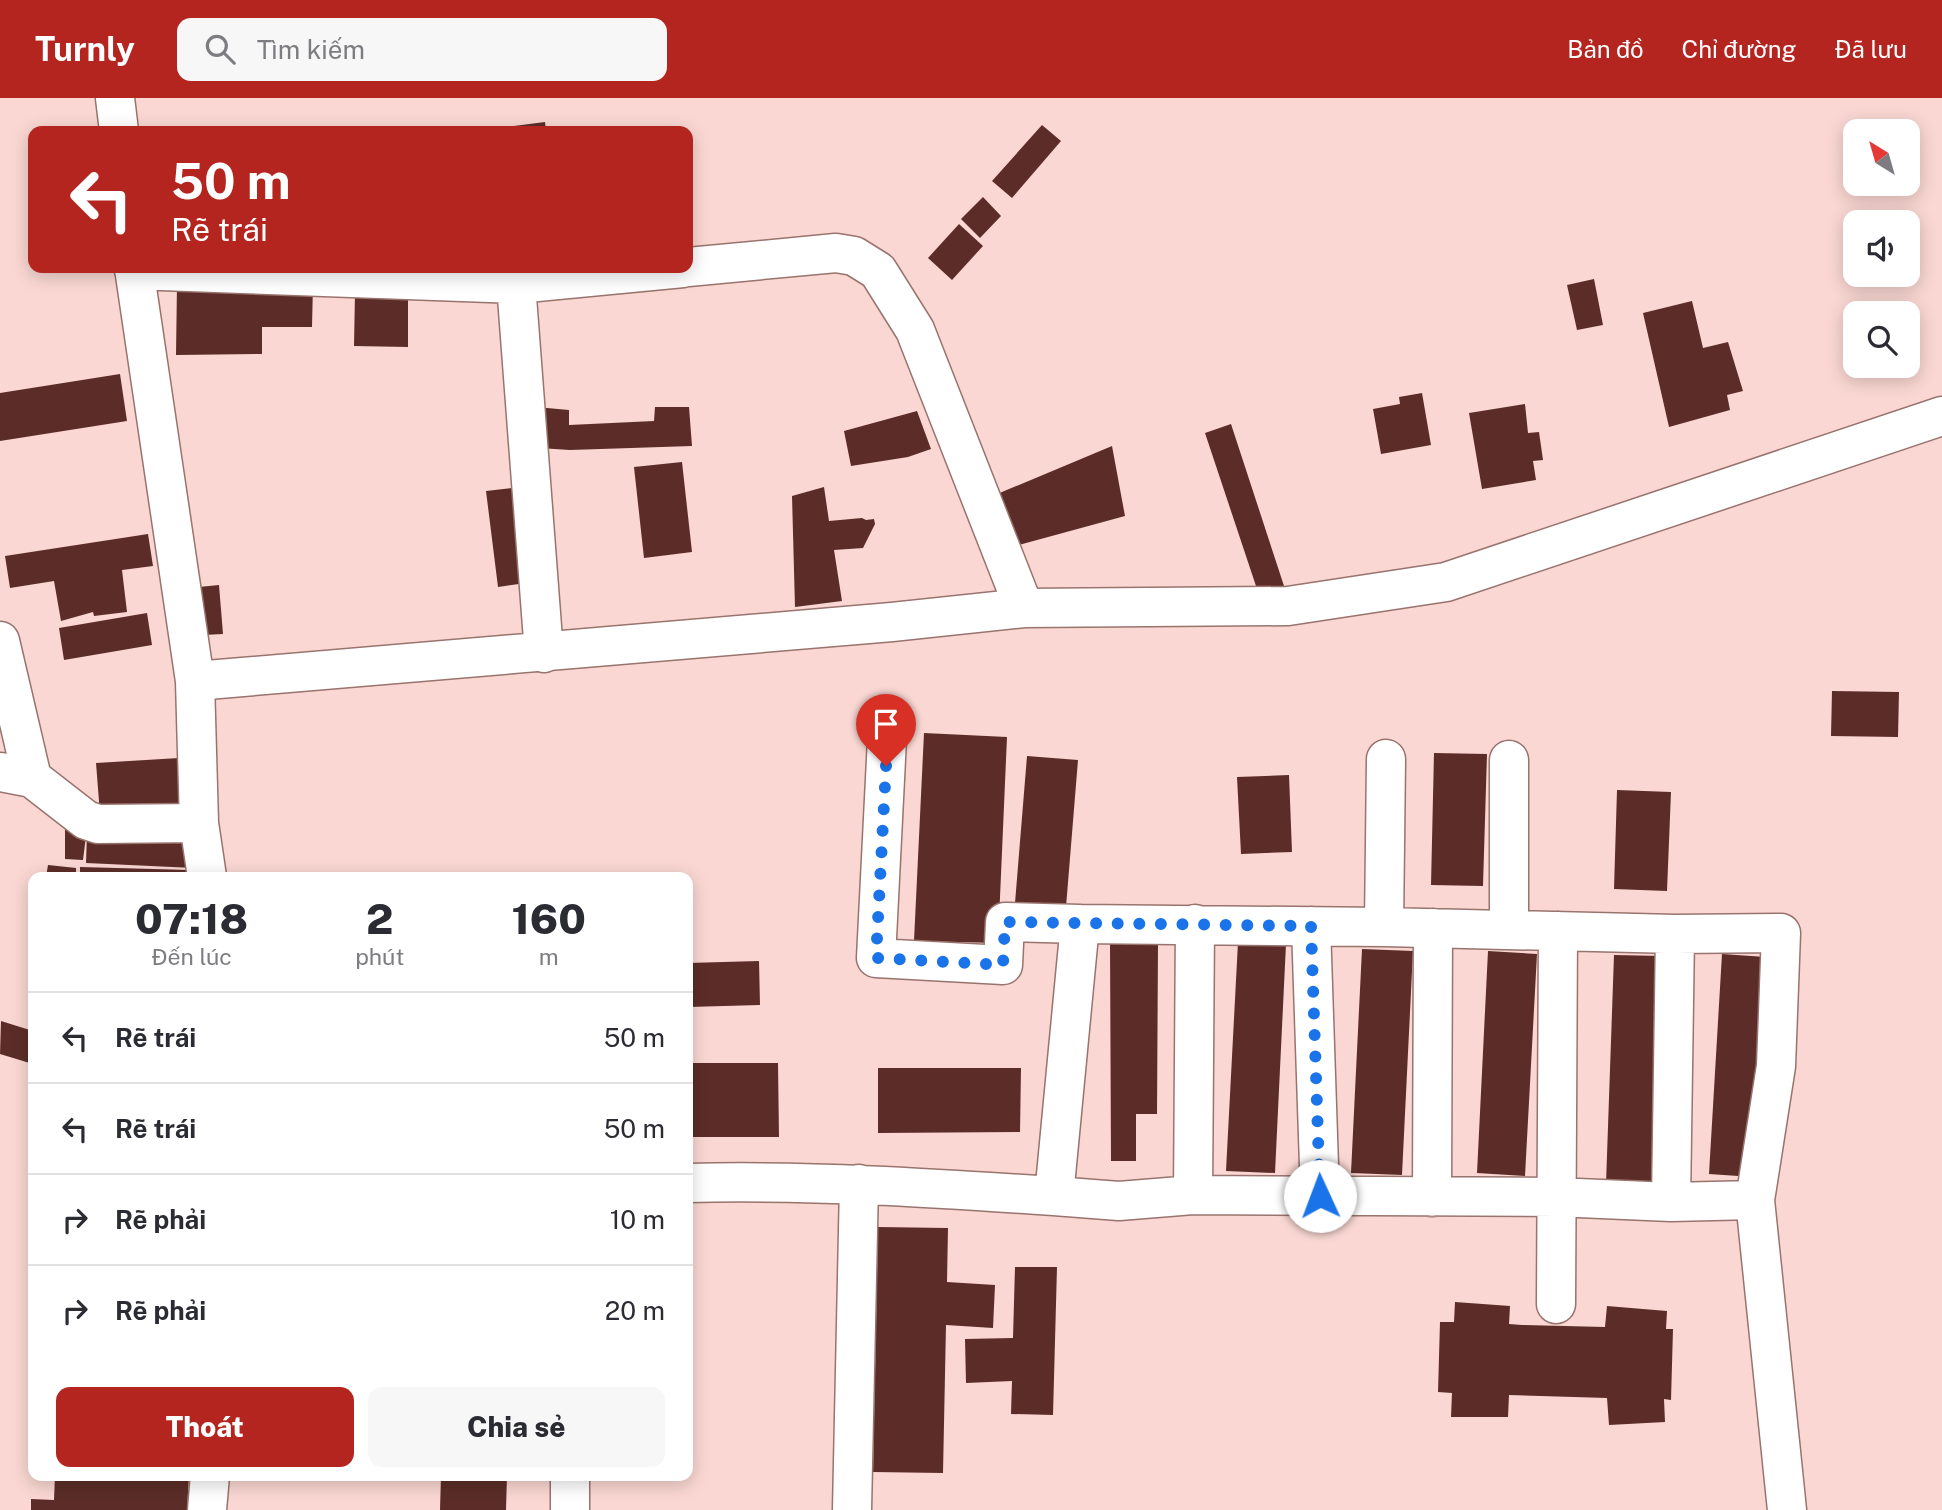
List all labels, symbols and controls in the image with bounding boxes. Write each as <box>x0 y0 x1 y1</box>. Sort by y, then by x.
search box <box>177 18 667 81</box>
text: Turnly <box>35 30 135 68</box>
icon: search <box>201 30 239 68</box>
text: Tìm kiếm <box>257 34 365 65</box>
text: Bản đồ <box>1567 35 1644 63</box>
text: Chỉ đường <box>1682 35 1796 63</box>
text: Đã lưu <box>1834 35 1907 63</box>
north arrow <box>1843 119 1920 196</box>
map controls <box>1843 119 1920 378</box>
text: 50 m <box>171 152 291 210</box>
icon: left <box>56 154 147 245</box>
button: sound <box>1843 210 1920 287</box>
text: Rẽ trái <box>171 211 268 248</box>
button: search <box>1843 301 1920 378</box>
pin <box>856 694 916 766</box>
icon: arrive <box>867 705 905 743</box>
text: 07:18 <box>135 894 248 943</box>
text: 2 <box>366 894 393 943</box>
text: 160 <box>511 894 586 943</box>
text: Đến lúc <box>151 943 232 970</box>
text: phút <box>355 943 404 970</box>
text: m <box>539 943 559 970</box>
icon: left <box>56 1019 94 1057</box>
text: Rẽ trái <box>115 1022 196 1053</box>
text: 50 m <box>604 1022 665 1053</box>
icon: left <box>56 1110 94 1148</box>
text: Rẽ trái <box>115 1113 196 1144</box>
text: 50 m <box>604 1113 665 1144</box>
position arrow <box>1283 1159 1357 1233</box>
icon: right <box>56 1201 94 1239</box>
text: Rẽ phải <box>115 1204 206 1235</box>
text: 10 m <box>610 1204 665 1235</box>
icon: right <box>56 1292 94 1330</box>
text: Rẽ phải <box>115 1295 206 1326</box>
text: 20 m <box>605 1295 665 1326</box>
button: Thoát <box>56 1387 354 1467</box>
button: Chia sẻ <box>368 1387 665 1467</box>

